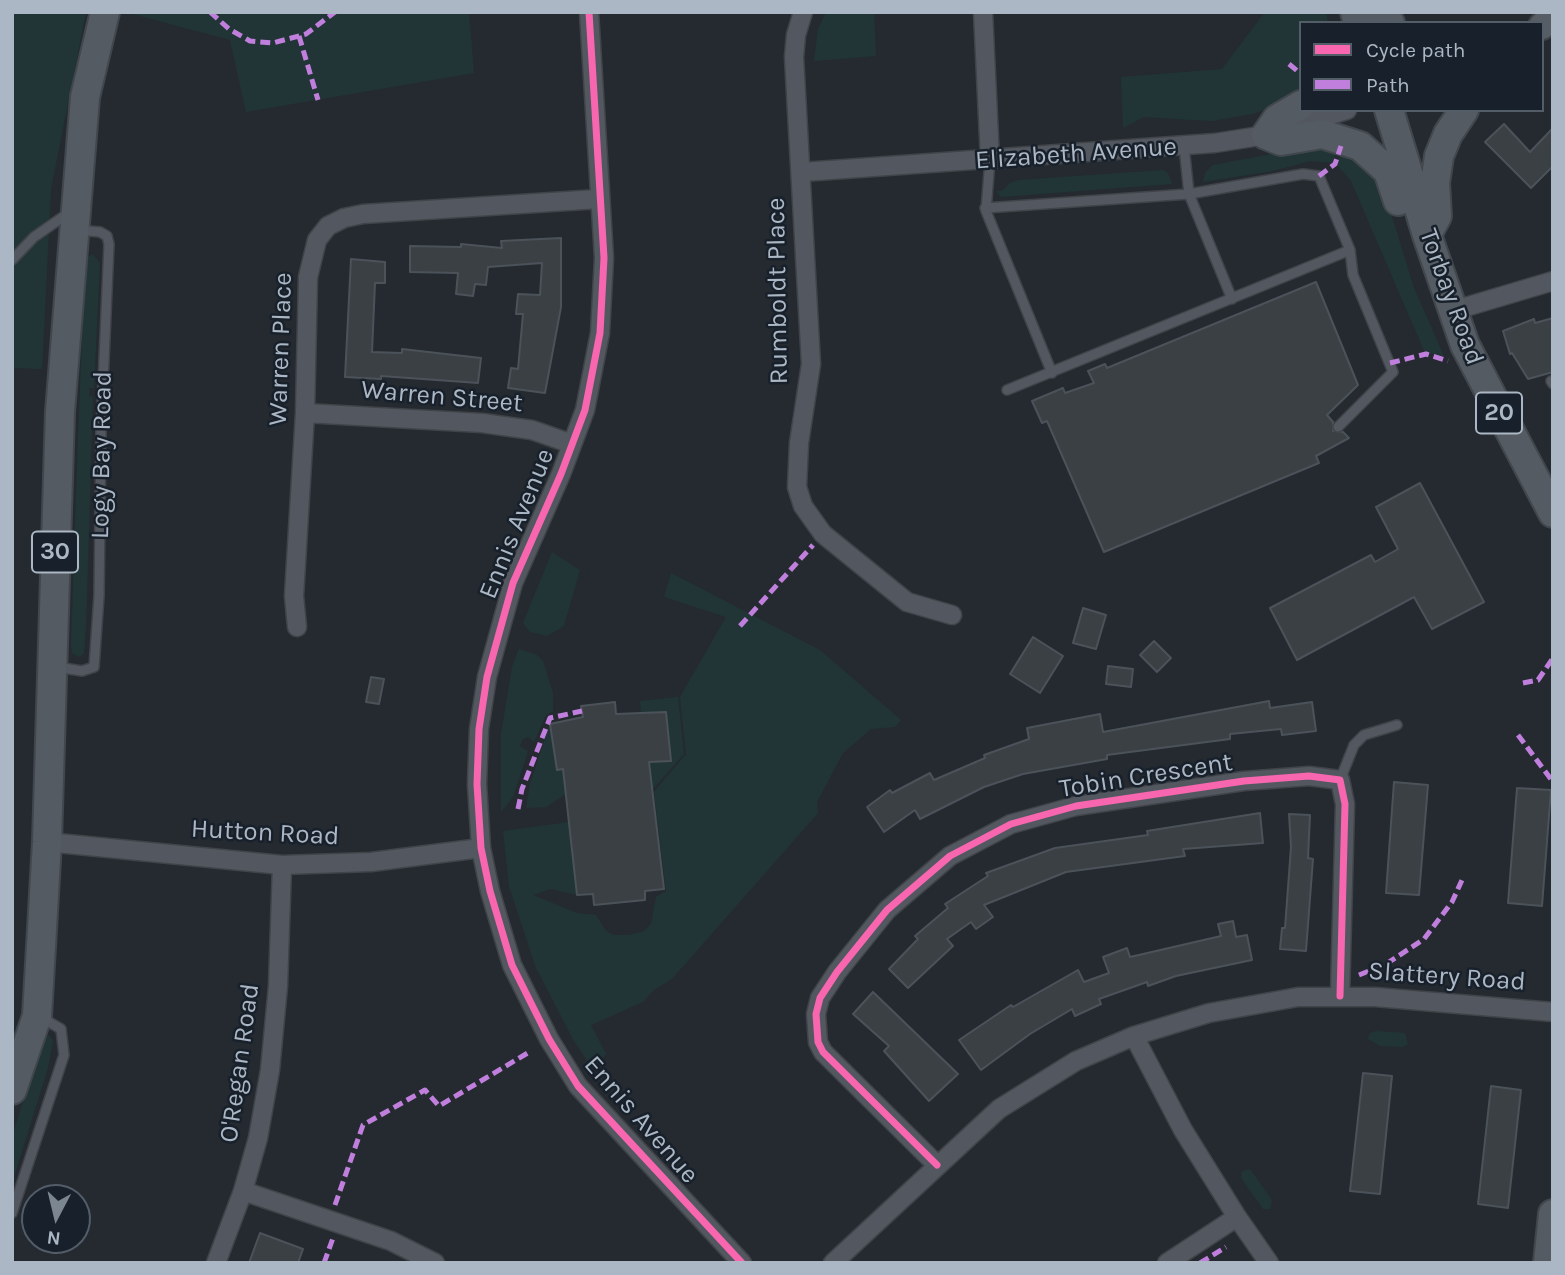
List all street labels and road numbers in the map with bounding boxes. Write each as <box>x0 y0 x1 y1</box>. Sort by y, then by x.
street label: Elizabeth Avenue <box>974 131 1178 177</box>
street label: Rumboldt Place <box>761 197 795 385</box>
street label: Torbay Road <box>1412 225 1490 369</box>
street label: Warren Place <box>263 272 299 426</box>
street label: Logy Bay Road <box>85 371 119 539</box>
street label: Warren Street <box>360 374 524 420</box>
road number: 20 <box>1476 392 1522 434</box>
street label: Ennis Avenue <box>473 444 561 604</box>
road number: 30 <box>32 532 78 572</box>
street label: Tobin Crescent <box>1057 747 1235 805</box>
street label: Hutton Road <box>190 814 340 852</box>
street label: Slattery Road <box>1367 956 1527 998</box>
street label: O'Regan Road <box>213 981 267 1145</box>
street label: Ennis Avenue <box>577 1050 705 1190</box>

